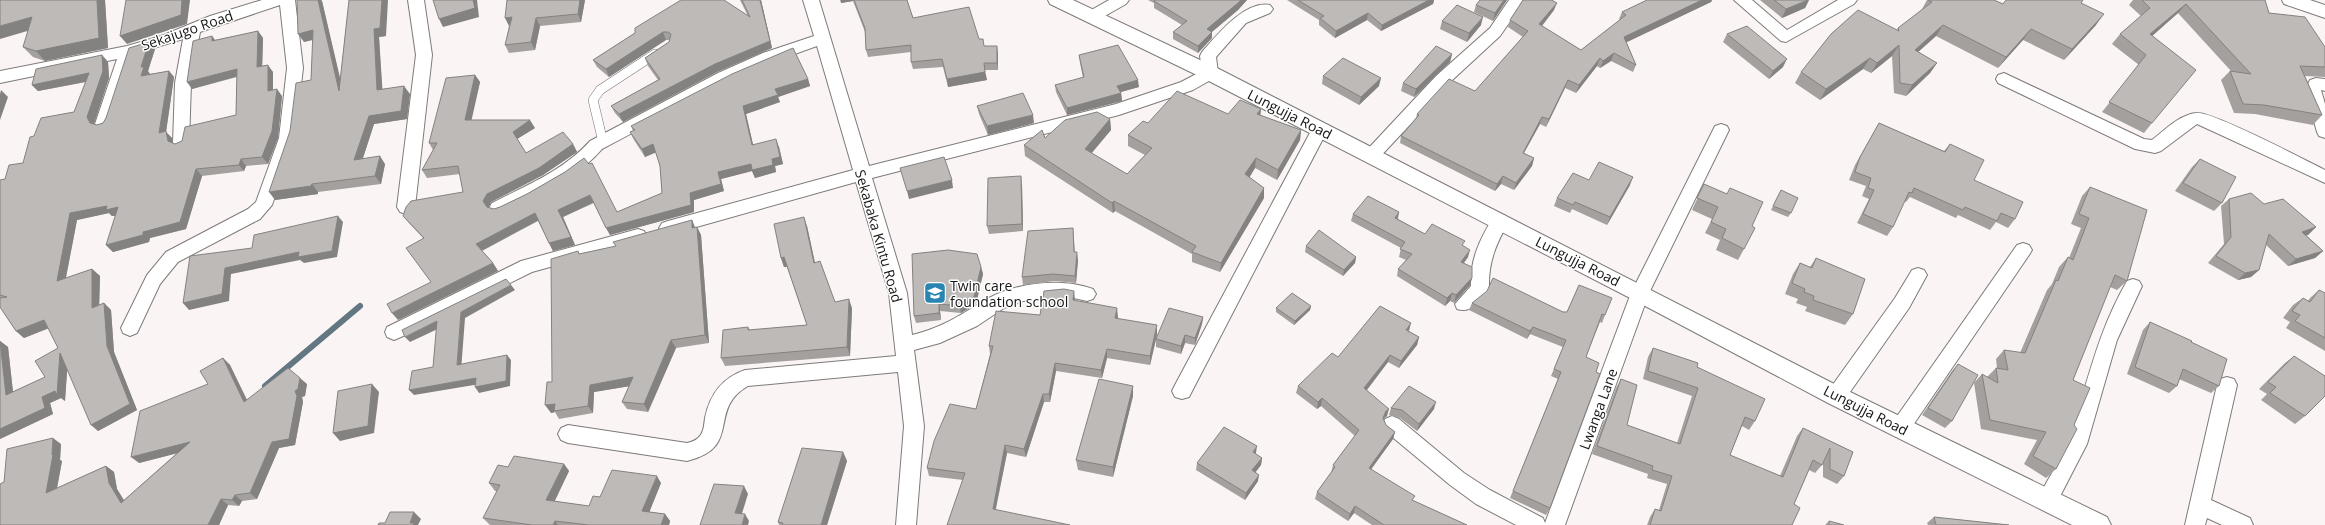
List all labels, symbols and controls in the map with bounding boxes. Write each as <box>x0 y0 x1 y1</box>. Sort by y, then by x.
street label: Sekajugo Road <box>139 5 235 55</box>
street label: Lungujja Road <box>1244 85 1336 143</box>
street label: Sekabaka Kintu Road <box>851 167 907 305</box>
street label: Lungujja Road <box>1532 232 1624 290</box>
place label: Twin care foundation school <box>950 276 1068 311</box>
school or university icon: Twin care foundation school <box>922 280 948 306</box>
street label: Lwanga Lane <box>1575 366 1622 452</box>
street label: Lungujja Road <box>1820 381 1912 439</box>

